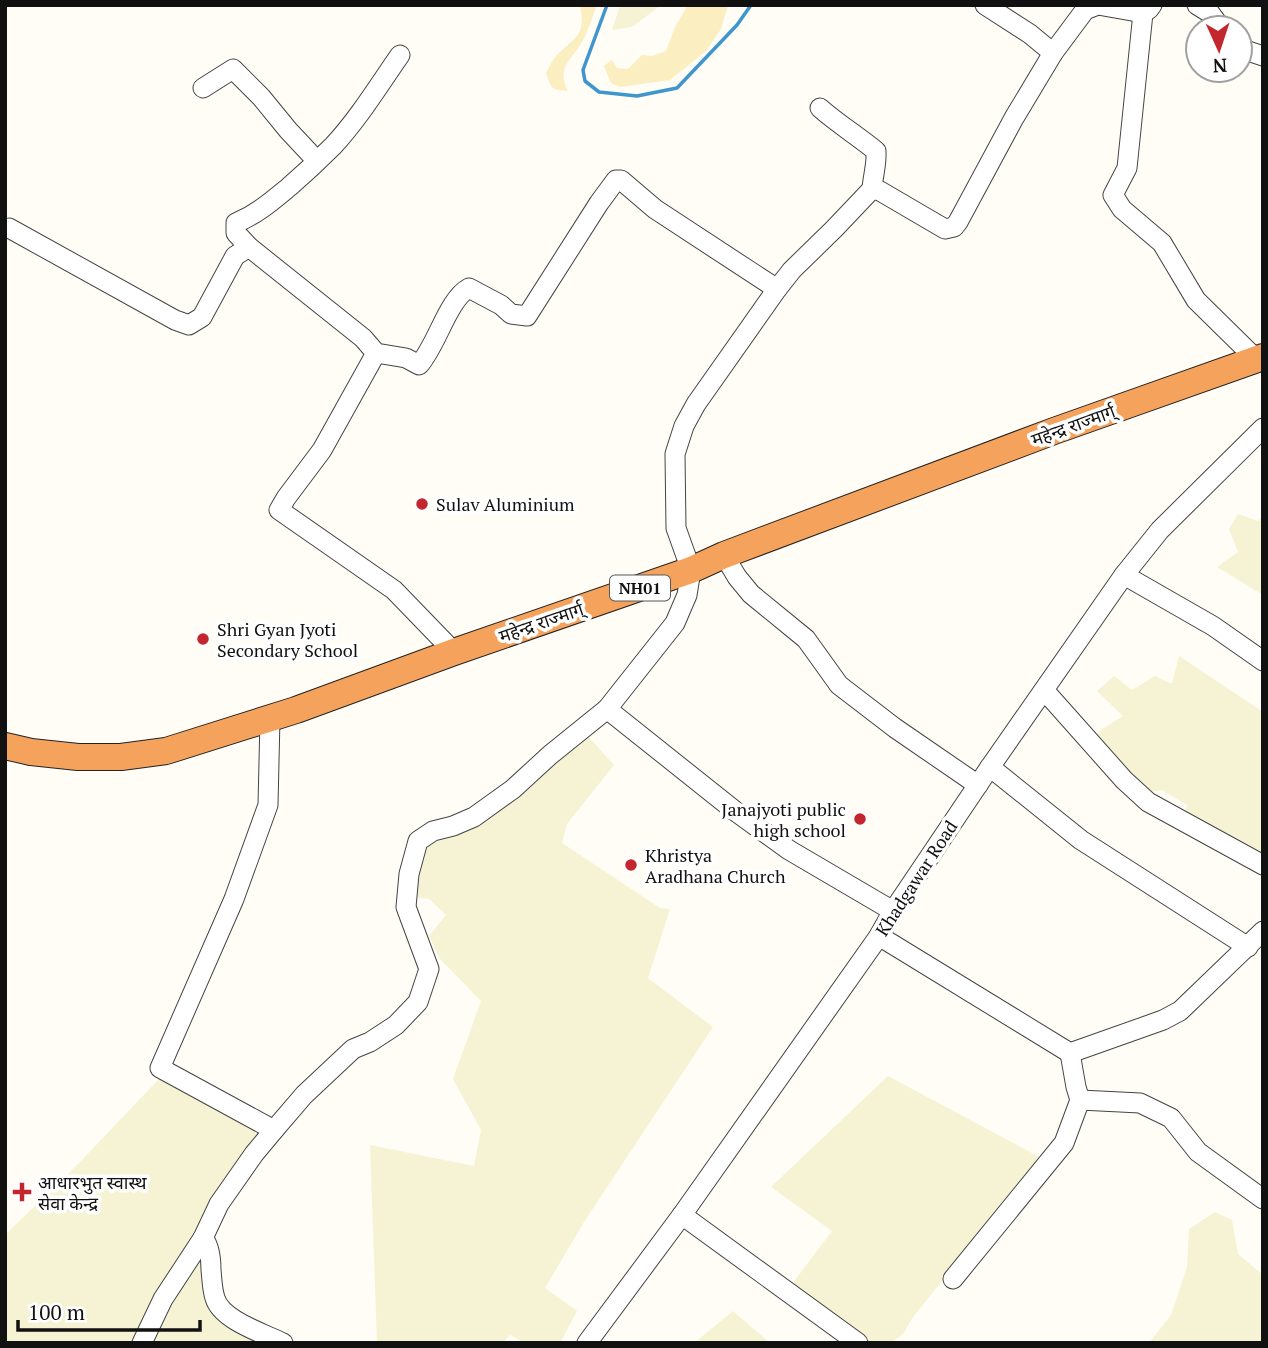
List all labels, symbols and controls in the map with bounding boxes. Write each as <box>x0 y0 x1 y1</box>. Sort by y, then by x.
north arrow <box>1184 14 1254 84</box>
text: N <box>1211 54 1228 79</box>
street label: महेन्द्र राज्मार्ग् <box>1028 398 1121 451</box>
place label: Sulav Aluminium <box>436 492 575 516</box>
marker: Sulav Aluminium <box>414 496 430 512</box>
road number: NH01 <box>610 576 670 600</box>
street label: महेन्द्र राज्मार्ग् <box>496 595 589 648</box>
place label: Shri Gyan Jyoti Secondary School <box>217 617 358 662</box>
marker: Shri Gyan Jyoti Secondary School <box>195 631 211 647</box>
place label: Janajyoti public high school <box>721 797 846 842</box>
marker: Janajyoti public high school <box>852 811 868 827</box>
street label: Khadgawar Road <box>870 815 962 941</box>
place label: Khristya Aradhana Church <box>645 843 786 888</box>
marker: Khristya Aradhana Church <box>623 857 639 873</box>
place label: आधारभुत स्वास्थ सेवा केन्द्र <box>38 1170 147 1215</box>
marker: आधारभुत स्वास्थ सेवा केन्द्र <box>12 1182 32 1202</box>
scale bar <box>18 1288 200 1332</box>
text: 100 m <box>28 1298 85 1326</box>

